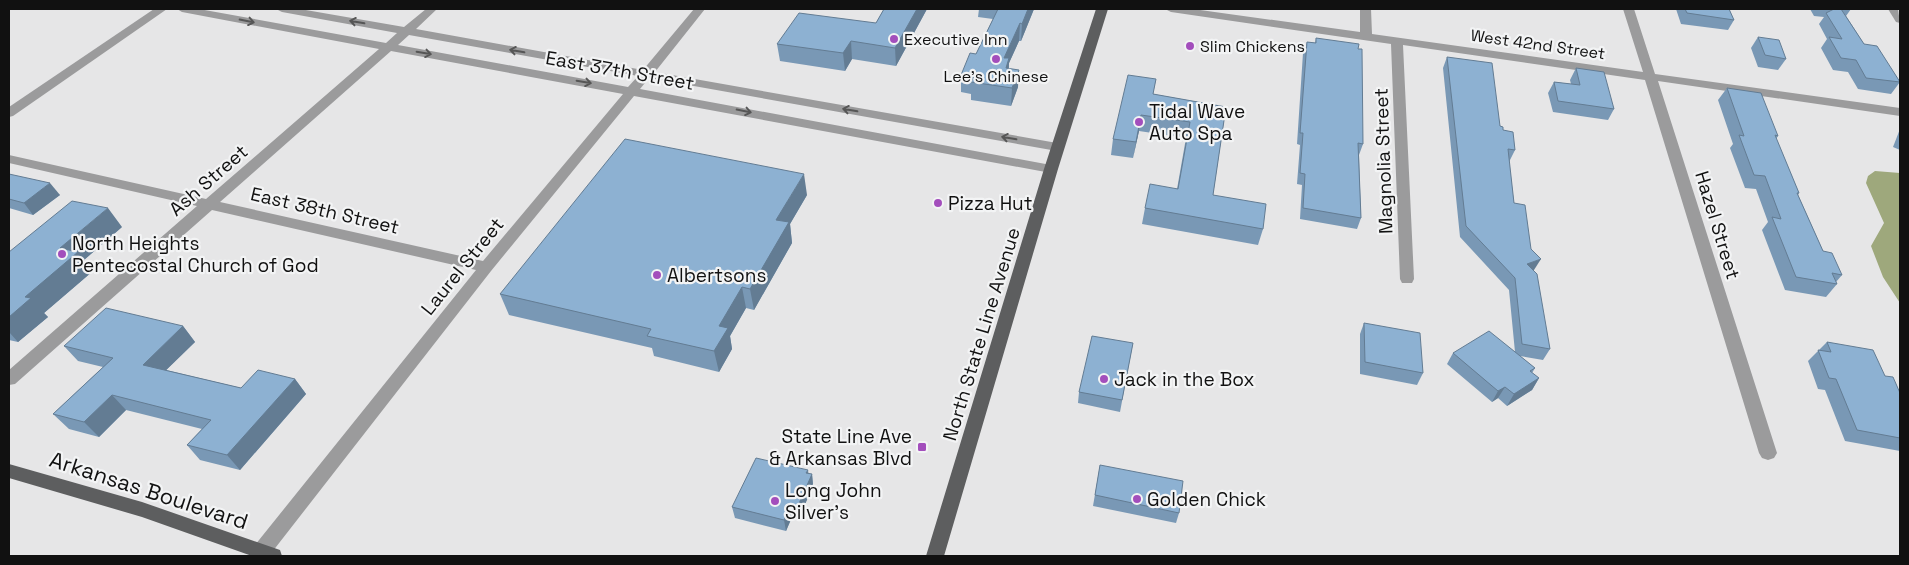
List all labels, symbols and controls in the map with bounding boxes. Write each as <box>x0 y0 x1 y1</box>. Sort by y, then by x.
one-way arrow <box>238 16 254 26</box>
one-way arrow <box>350 17 366 27</box>
street label: West 42nd Street <box>1469 25 1607 64</box>
place label: Executive Inn <box>904 29 1008 50</box>
marker: Executive Inn <box>888 33 900 45</box>
place label: Slim Chickens <box>1200 36 1305 57</box>
marker: Slim Chickens <box>1184 40 1196 52</box>
one-way arrow <box>510 45 526 55</box>
street label: East 37th Street <box>544 45 696 96</box>
one-way arrow <box>415 49 431 59</box>
marker: Lee's Chinese <box>990 53 1002 65</box>
place label: Lee's Chinese <box>944 66 1048 87</box>
one-way arrow <box>575 77 591 87</box>
street label: Magnolia Street <box>1368 88 1399 234</box>
place label: Tidal Wave Auto Spa <box>1149 99 1245 146</box>
one-way arrow <box>842 104 858 114</box>
one-way arrow <box>735 107 751 117</box>
marker: Tidal Wave Auto Spa <box>1133 116 1145 128</box>
one-way arrow <box>1002 133 1018 143</box>
street label: Ash Street <box>164 139 253 221</box>
street label: Hazel Street <box>1689 168 1746 282</box>
street label: East 38th Street <box>248 181 402 240</box>
place label: Pizza Hut <box>948 191 1032 216</box>
marker: Pizza Hut <box>932 197 944 209</box>
street label: Laurel Street <box>415 212 509 320</box>
street label: North State Line Avenue <box>937 225 1026 444</box>
place label: North Heights Pentecostal Church of God <box>72 231 319 278</box>
marker: North Heights Pentecostal Church of God <box>56 248 68 260</box>
place label: Albertsons <box>667 263 766 288</box>
marker: Albertsons <box>651 269 663 281</box>
place label: Jack in the Box <box>1114 367 1255 392</box>
marker: Jack in the Box <box>1098 373 1110 385</box>
place label: State Line Ave & Arkansas Blvd <box>769 424 912 471</box>
marker: State Line Ave & Arkansas Blvd <box>916 441 928 453</box>
street label: Arkansas Boulevard <box>46 445 252 535</box>
place label: Long John Silver's <box>785 478 882 525</box>
place label: Golden Chick <box>1147 487 1266 512</box>
marker: Golden Chick <box>1131 493 1143 505</box>
marker: Long John Silver's <box>769 495 781 507</box>

